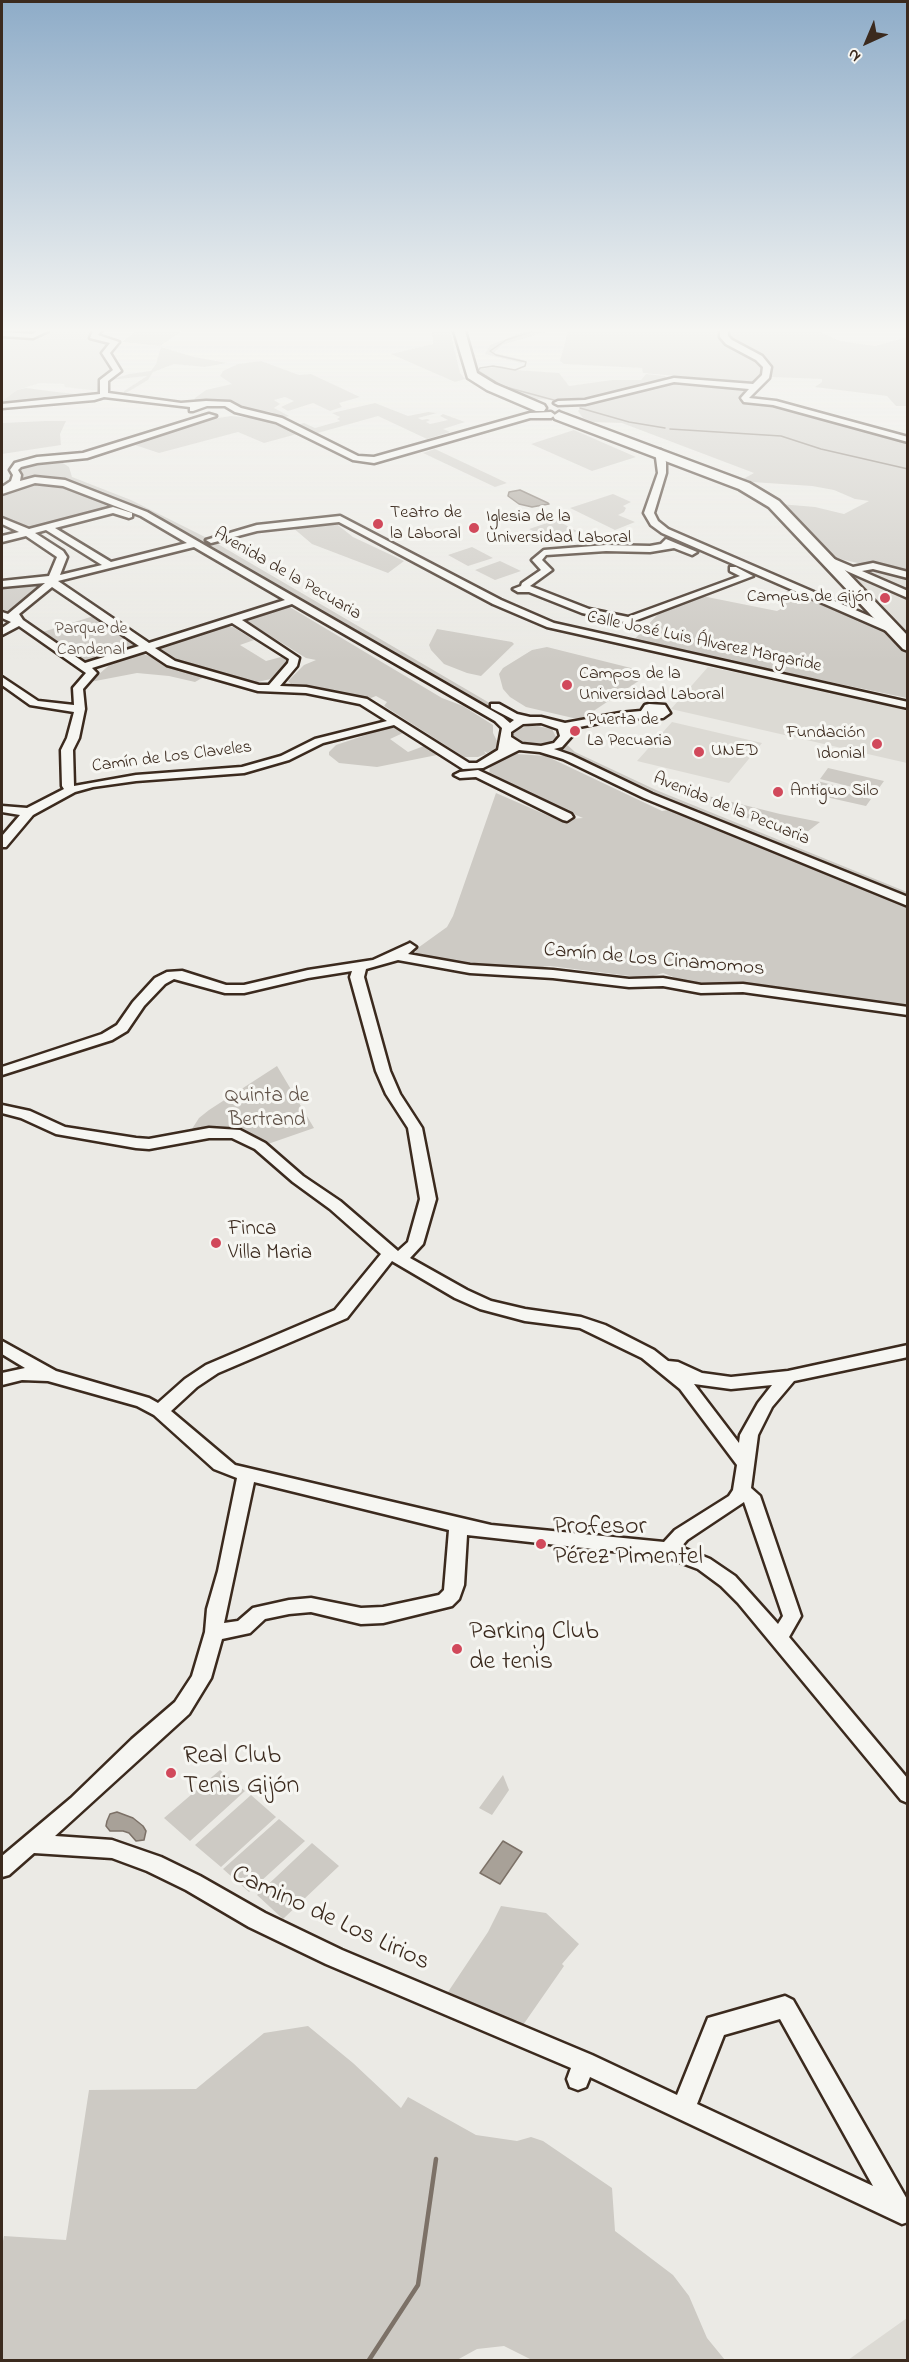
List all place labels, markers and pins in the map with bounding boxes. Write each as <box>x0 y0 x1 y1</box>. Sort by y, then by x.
place label: Teatro de la Laboral <box>390 503 462 546</box>
place label: Iglesia de la Universidad Laboral <box>486 507 631 550</box>
marker: Teatro de la Laboral <box>371 517 385 531</box>
marker: Iglesia de la Universidad Laboral <box>467 521 481 535</box>
place label: Campus de Gijón <box>747 587 873 609</box>
marker: Campus de Gijón <box>878 591 892 605</box>
place label: Campos de la Universidad Laboral <box>579 664 724 706</box>
marker: Campos de la Universidad Laboral <box>560 678 574 692</box>
place label: Puerta de La Pecuaria <box>587 710 672 752</box>
place label: Fundación Idonial <box>786 723 865 766</box>
marker: Puerta de La Pecuaria <box>568 724 582 738</box>
marker: Fundación Idonial <box>870 737 884 751</box>
place label: UNED <box>711 741 759 763</box>
marker: UNED <box>692 745 706 759</box>
place label: Antiguo Silo <box>790 781 879 803</box>
marker: Antiguo Silo <box>771 785 785 799</box>
place label: Finca Villa Maria <box>228 1218 312 1268</box>
marker: Finca Villa Maria <box>209 1236 223 1250</box>
place label: Profesor Pérez Pimentel <box>553 1513 703 1574</box>
marker: Profesor Pérez Pimentel <box>534 1537 548 1551</box>
place label: Parking Club de tenis <box>469 1618 599 1679</box>
marker: Parking Club de tenis <box>450 1642 464 1656</box>
place label: Real Club Tenis Gijón <box>183 1742 299 1804</box>
marker: Real Club Tenis Gijón <box>164 1766 178 1780</box>

